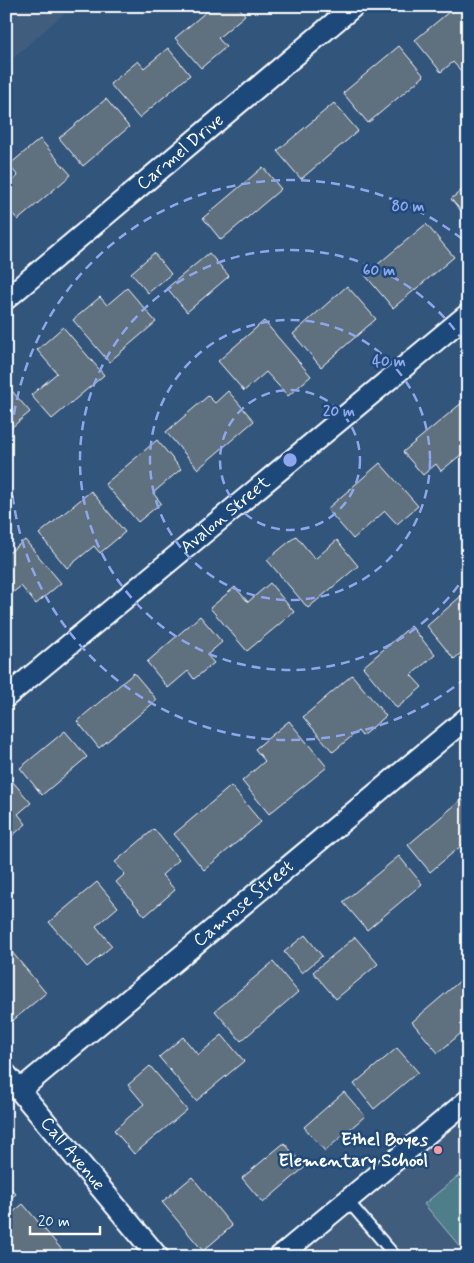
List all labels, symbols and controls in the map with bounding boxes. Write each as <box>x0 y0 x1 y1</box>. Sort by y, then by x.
street label: Carmel Drive <box>132 108 229 196</box>
text: 80 m <box>391 197 425 217</box>
text: 60 m <box>363 261 395 281</box>
text: 40 m <box>372 352 406 372</box>
text: 20 m <box>323 402 355 422</box>
centre of rings <box>281 451 299 469</box>
street label: Avalon Street <box>175 470 276 559</box>
street label: Camrose Street <box>188 855 299 953</box>
street label: Call Avenue <box>35 1112 110 1196</box>
place label: Ethel Boyes Elementary School <box>278 1128 428 1173</box>
marker: Ethel Boyes Elementary School <box>432 1144 444 1156</box>
scale bar <box>30 1203 100 1235</box>
text: 20 m <box>38 1212 70 1232</box>

